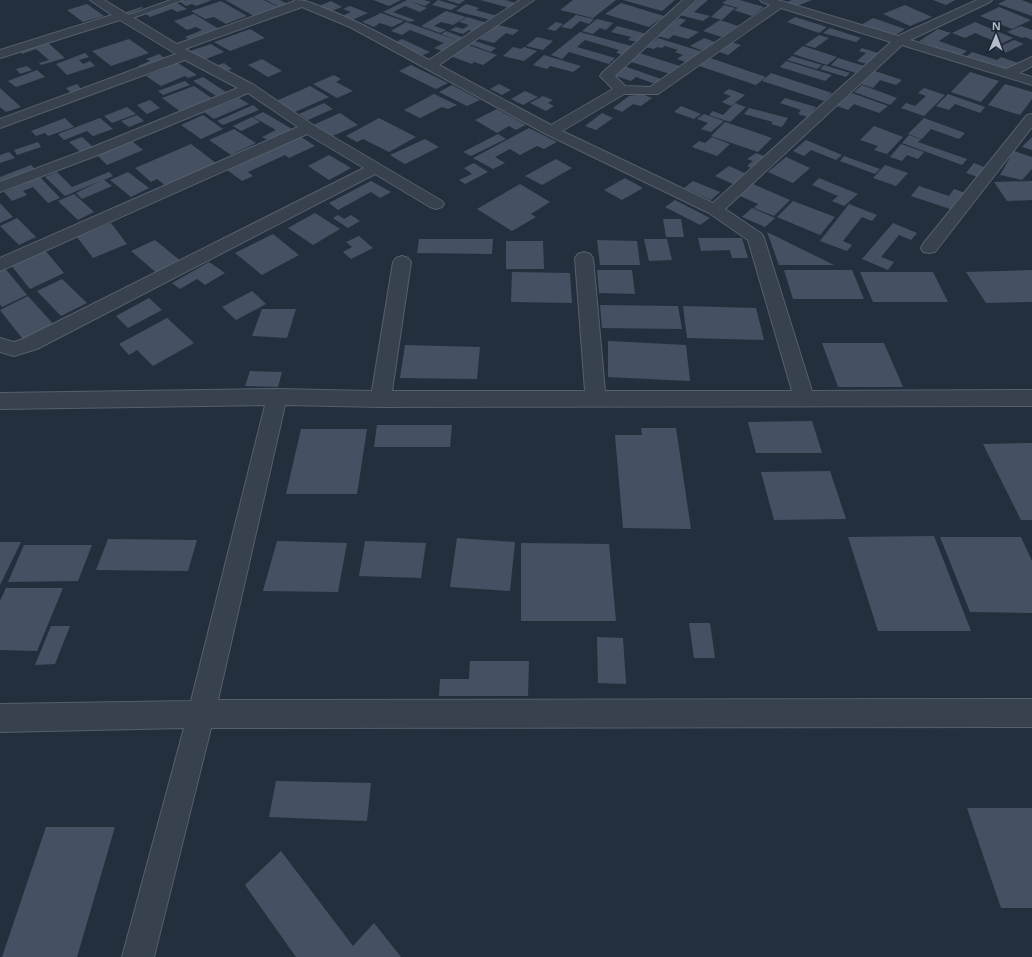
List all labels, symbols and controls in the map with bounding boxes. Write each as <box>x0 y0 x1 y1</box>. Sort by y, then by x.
north arrow <box>976 16 1016 56</box>
text: N <box>992 18 1001 33</box>

